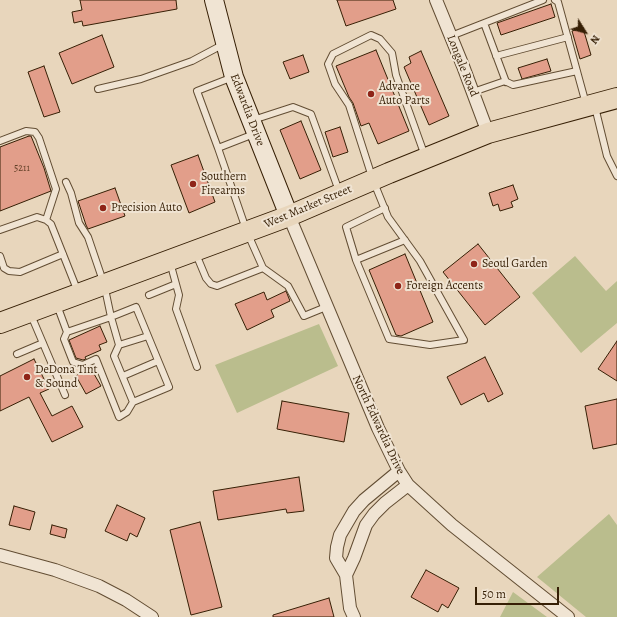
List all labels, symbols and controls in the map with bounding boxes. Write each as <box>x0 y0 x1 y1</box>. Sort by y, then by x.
north arrow <box>565 12 605 52</box>
text: N <box>587 32 603 47</box>
street label: Longale Road <box>443 33 481 99</box>
street label: Edwardia Drive <box>227 72 267 148</box>
place label: Advance Auto Parts <box>379 80 430 108</box>
marker: Advance Auto Parts <box>366 89 376 99</box>
house number: 5211 <box>14 163 30 175</box>
place label: Southern Firearms <box>201 170 247 198</box>
marker: Southern Firearms <box>188 179 198 189</box>
street label: West Market Street <box>262 182 354 232</box>
place label: Precision Auto <box>111 201 182 215</box>
marker: Precision Auto <box>98 203 108 213</box>
place label: Seoul Garden <box>482 257 548 271</box>
marker: Seoul Garden <box>469 259 479 269</box>
place label: Foreign Accents <box>406 279 483 293</box>
marker: Foreign Accents <box>393 281 403 291</box>
place label: DeDona Tint & Sound <box>35 363 98 391</box>
marker: DeDona Tint & Sound <box>22 372 32 382</box>
street label: North Edwardia Drive <box>349 373 407 477</box>
scale bar <box>477 579 561 605</box>
text: 50 m <box>482 586 506 602</box>

